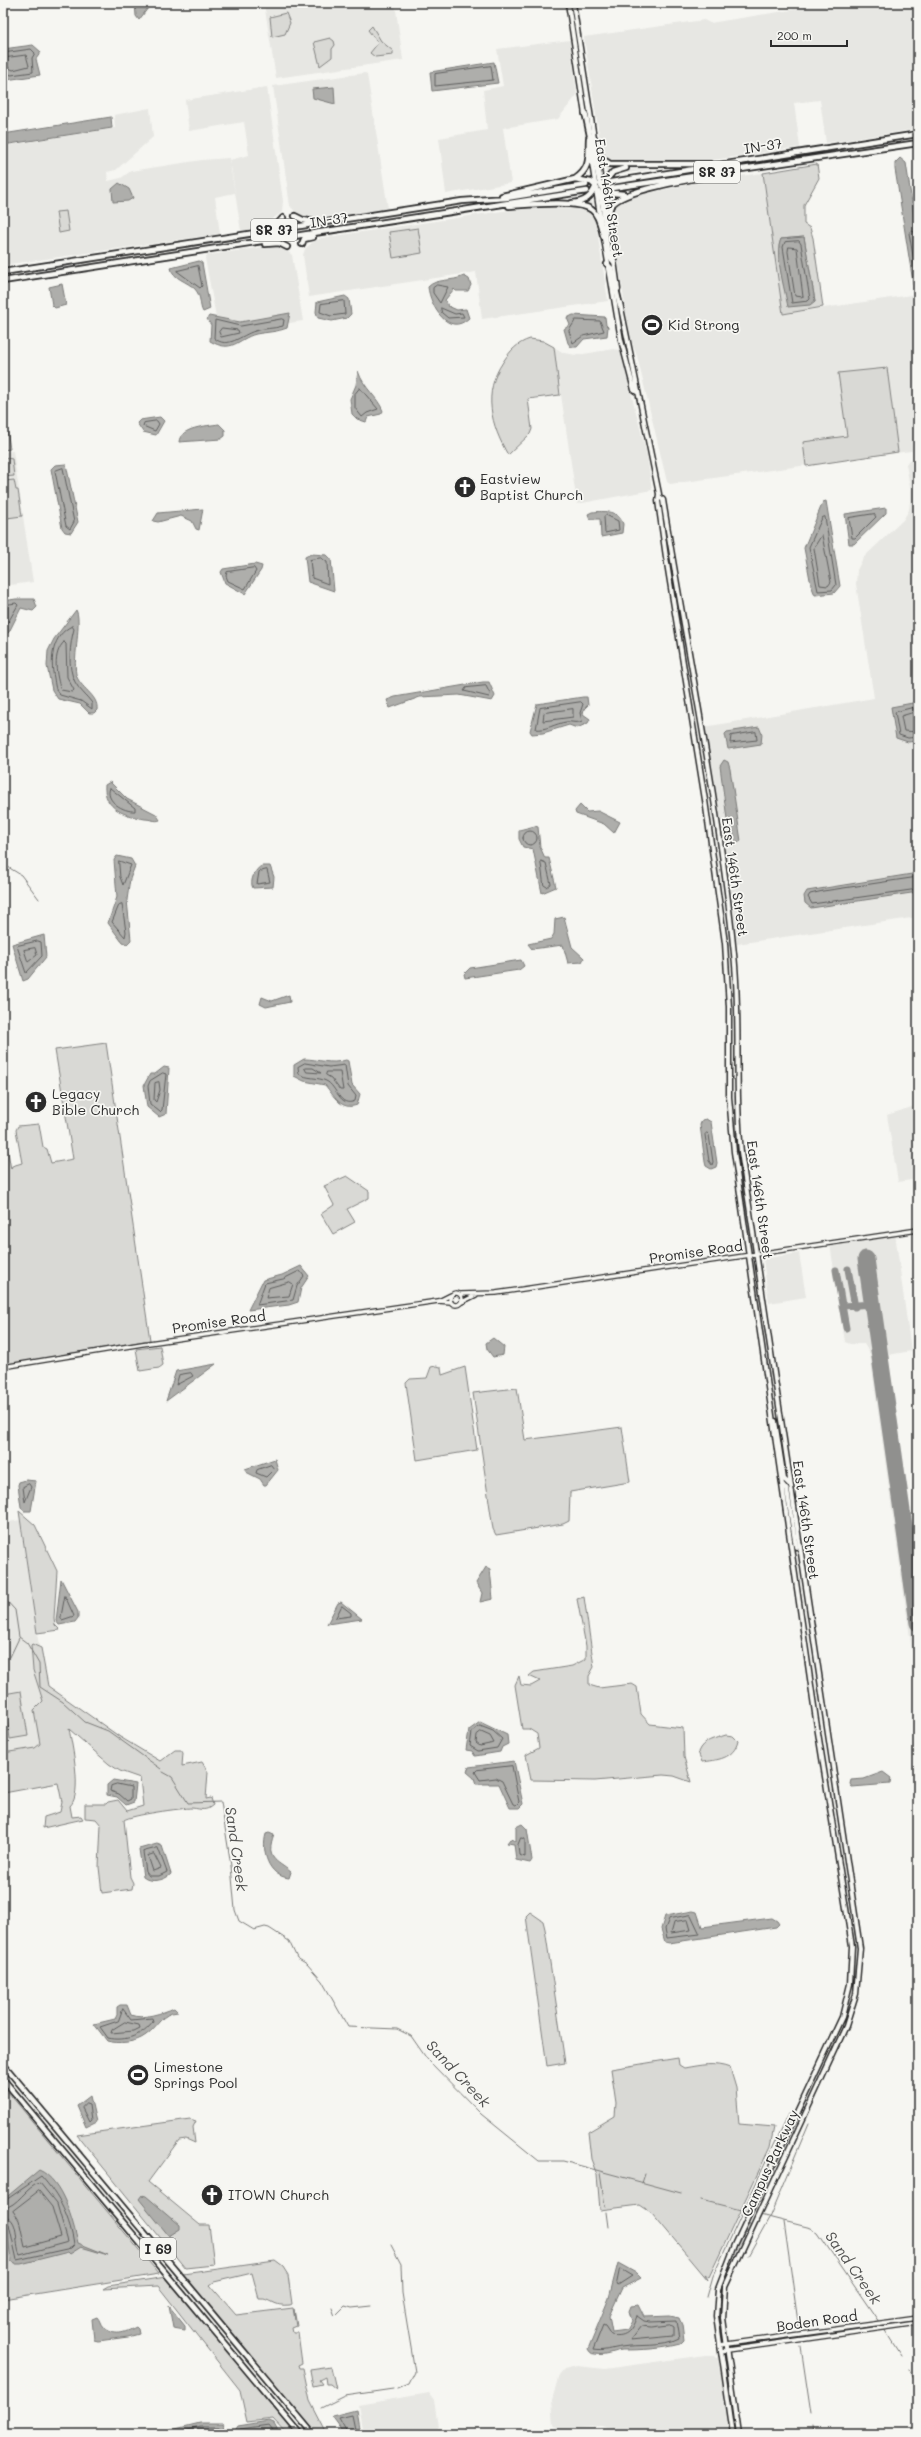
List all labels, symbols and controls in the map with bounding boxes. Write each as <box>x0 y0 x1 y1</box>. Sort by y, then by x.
scale bar <box>771 22 847 48</box>
text: 200 m <box>777 27 812 43</box>
street label: IN-37 <box>742 133 784 158</box>
street label: East 146th Street <box>591 137 628 259</box>
road number: SR 37 <box>694 161 740 183</box>
street label: IN-37 <box>308 207 350 232</box>
road number: SR 37 <box>251 219 297 241</box>
sports icon: Kid Strong <box>639 312 665 338</box>
place label: Kid Strong <box>668 315 739 334</box>
place label: Eastview Baptist Church <box>480 469 583 504</box>
church icon: Eastview Baptist Church <box>452 474 478 500</box>
street label: East 146th Street <box>718 816 753 938</box>
place label: Legacy Bible Church <box>52 1084 139 1119</box>
church icon: Legacy Bible Church <box>23 1089 49 1115</box>
street label: East 146th Street <box>743 1139 778 1261</box>
street label: Promise Road <box>648 1236 744 1267</box>
street label: Promise Road <box>171 1306 267 1337</box>
street label: East 146th Street <box>789 1459 824 1581</box>
water label: Sand Creek <box>221 1805 253 1893</box>
water label: Sand Creek <box>422 2035 496 2112</box>
place label: Limestone Springs Pool <box>154 2057 238 2092</box>
sports icon: Limestone Springs Pool <box>125 2062 151 2088</box>
street label: Campus Parkway <box>736 2106 803 2219</box>
church icon: ITOWN Church <box>199 2182 225 2208</box>
place label: ITOWN Church <box>228 2185 329 2204</box>
water label: Sand Creek <box>821 2227 887 2309</box>
road number: I 69 <box>140 2238 176 2260</box>
street label: Boden Road <box>775 2305 859 2336</box>

